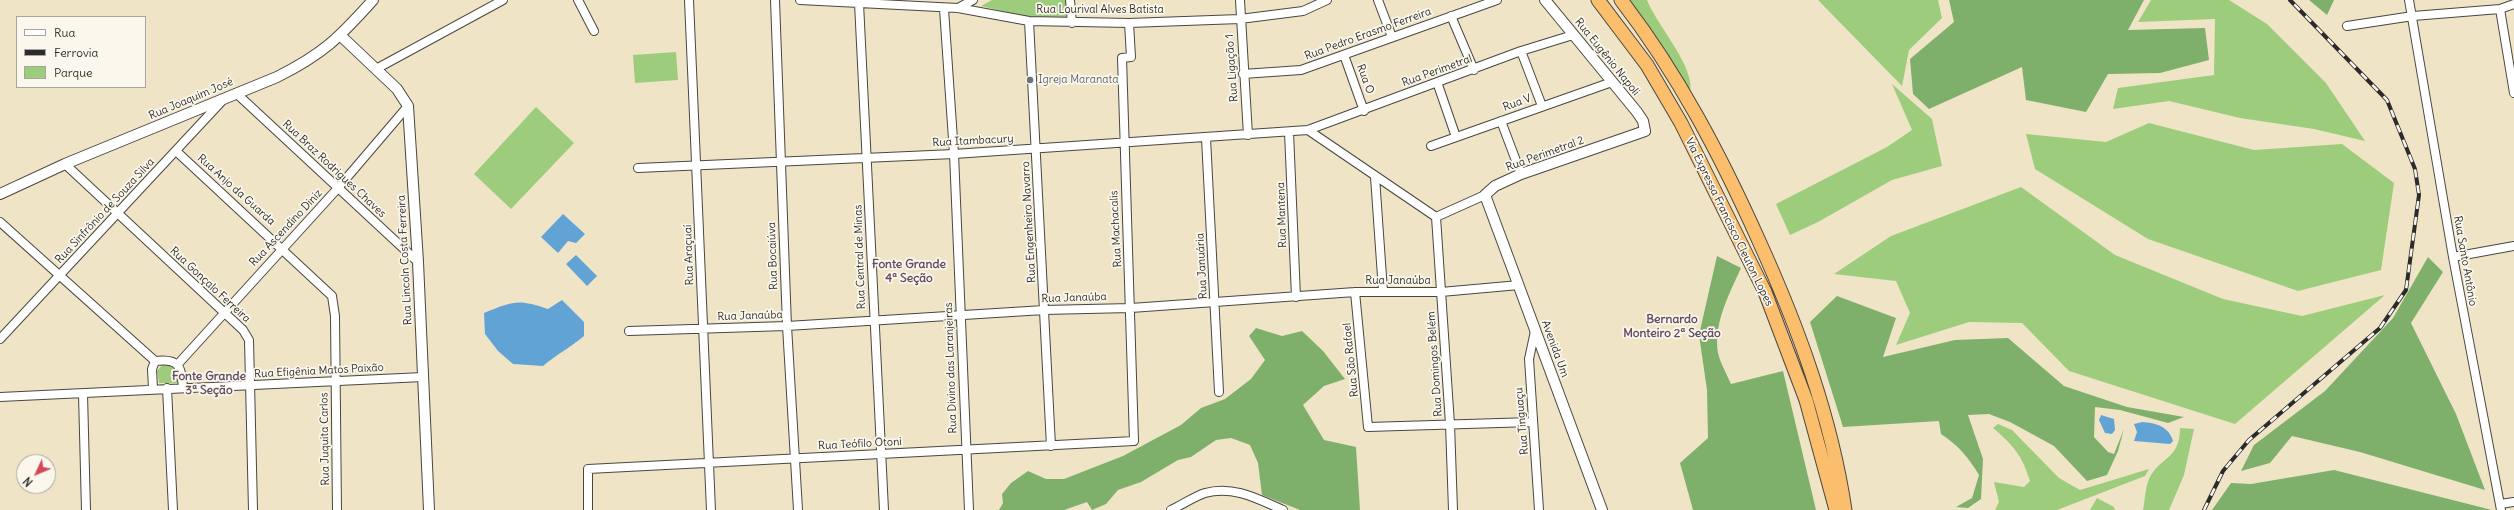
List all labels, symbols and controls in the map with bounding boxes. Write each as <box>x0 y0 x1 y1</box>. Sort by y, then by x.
street label: Rua Lourival Alves Batista <box>1036 3 1164 17</box>
street label: Rua Pedro Erasmo Ferreira <box>1303 5 1433 63</box>
legend <box>16 16 146 88</box>
street label: Rua Eugênio Napoli <box>1572 16 1642 98</box>
text: Rua <box>54 25 75 40</box>
street label: Rua Ligação 1 <box>1223 34 1241 102</box>
text: Ferrovia <box>54 45 98 60</box>
street label: Rua Perimetral <box>1400 52 1474 90</box>
street label: Rua O <box>1354 62 1376 96</box>
text: Parque <box>54 65 93 80</box>
place label: Igreja Maranata <box>1038 73 1119 87</box>
street label: Rua Joaquim José <box>147 75 235 123</box>
marker: Igreja Maranata <box>1025 75 1035 85</box>
street label: Rua V <box>1501 92 1533 114</box>
street label: Rua Braz Rodrigues Chaves <box>280 118 388 220</box>
street label: Rua Itambacury <box>932 132 1014 150</box>
street label: Rua Perimetral 2 <box>1504 134 1586 174</box>
street label: Via Expressa Francisco Cleuton Lopes <box>1682 136 1776 308</box>
street label: Rua Anjo da Guarda <box>194 152 278 228</box>
street label: Rua Sinfrônio de Souza Silva <box>53 156 157 266</box>
street label: Rua Engenheiro Navarro <box>1019 161 1039 283</box>
street label: Rua Mantena <box>1274 182 1290 248</box>
street label: Rua Ascendino Diniz <box>247 187 325 269</box>
street label: Rua Machacalis <box>1107 190 1125 268</box>
street label: Rua Lincoln Costa Ferreira <box>395 195 415 325</box>
street label: Rua Central de Minas <box>852 204 868 310</box>
street label: Rua Santo Antônio <box>2451 215 2479 307</box>
street label: Rua Bocaiúva <box>765 222 781 290</box>
street label: Rua Araçuaí <box>681 224 697 286</box>
street label: Rua Januária <box>1194 233 1210 299</box>
street label: Rua Gonçalo Ferreira <box>167 244 253 326</box>
district label: Fonte Grande 4ª Seção <box>872 258 946 286</box>
street label: Rua Janaúba <box>1365 274 1431 288</box>
street label: Rua Janaúba <box>1041 290 1107 306</box>
street label: Rua Divino das Laranjeiras <box>942 302 960 434</box>
street label: Rua Janaúba <box>717 308 783 324</box>
street label: Rua Domingos Belém <box>1425 311 1445 417</box>
district label: Bernardo Monteiro 2ª Seção <box>1623 313 1721 341</box>
street label: Avenida Um <box>1539 319 1571 379</box>
street label: Rua São Rafael <box>1341 322 1361 398</box>
street label: Rua Efigênia Matos Paixão <box>254 361 384 381</box>
district label: Fonte Grande 3ª Seção <box>172 370 246 398</box>
street label: Rua Tinguaçu <box>1512 387 1532 455</box>
street label: Rua Juquita Carlos <box>318 392 332 486</box>
street label: Rua Teófilo Otoni <box>818 435 902 453</box>
north arrow <box>16 454 56 494</box>
text: N <box>20 474 36 489</box>

